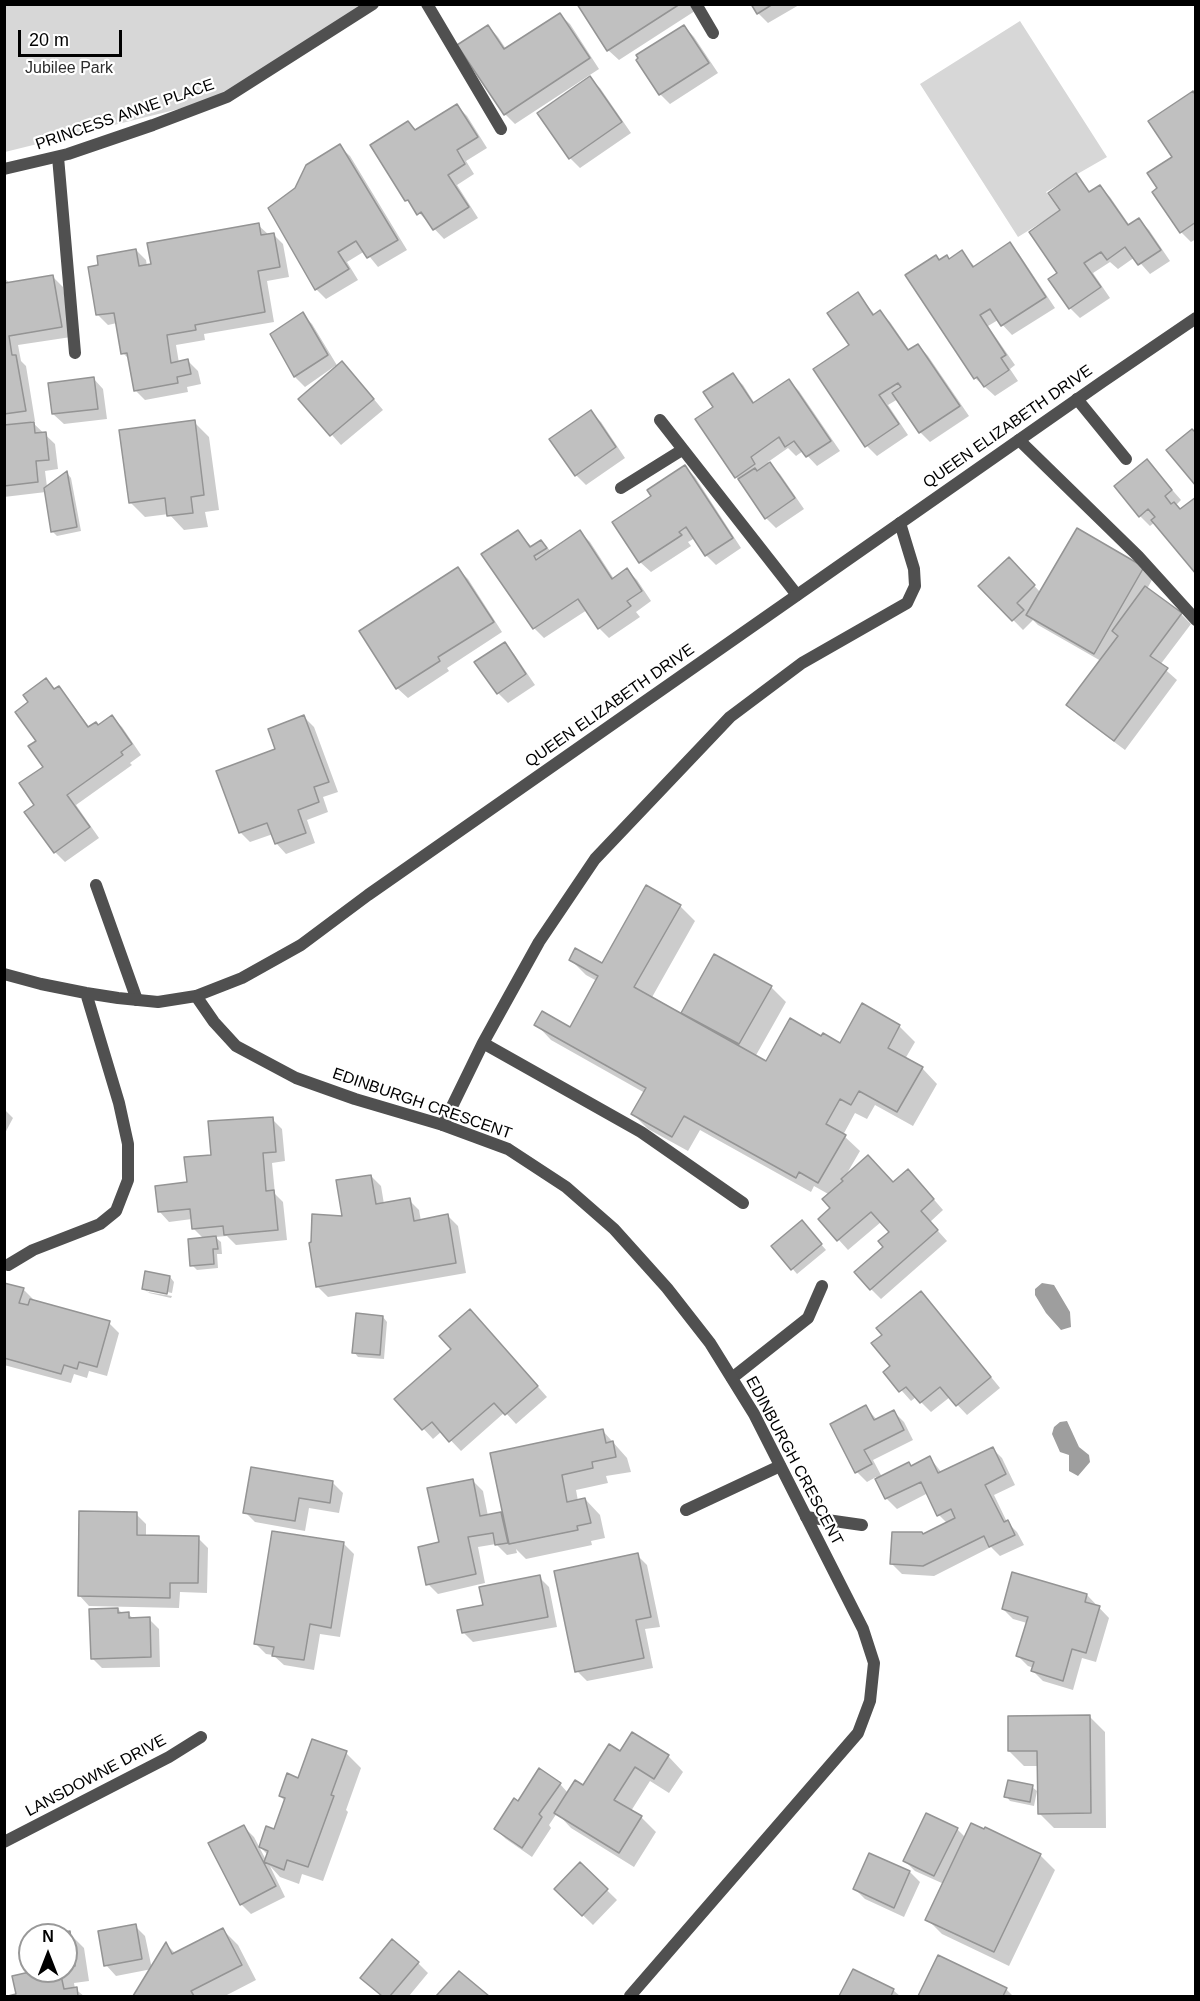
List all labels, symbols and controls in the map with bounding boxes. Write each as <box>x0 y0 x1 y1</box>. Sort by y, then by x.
scale bar <box>21 18 124 56</box>
text: 20 m <box>29 30 69 50</box>
park label: Jubilee Park <box>25 59 113 79</box>
street label: PRINCESS ANNE PLACE <box>33 75 217 155</box>
street label: QUEEN ELIZABETH DRIVE <box>920 361 1096 493</box>
street label: QUEEN ELIZABETH DRIVE <box>522 640 698 772</box>
street label: EDINBURGH CRESCENT <box>330 1064 514 1144</box>
street label: EDINBURGH CRESCENT <box>741 1373 847 1549</box>
street label: LANSDOWNE DRIVE <box>22 1731 170 1821</box>
north arrow <box>18 1923 78 1983</box>
text: N <box>42 1928 54 1945</box>

